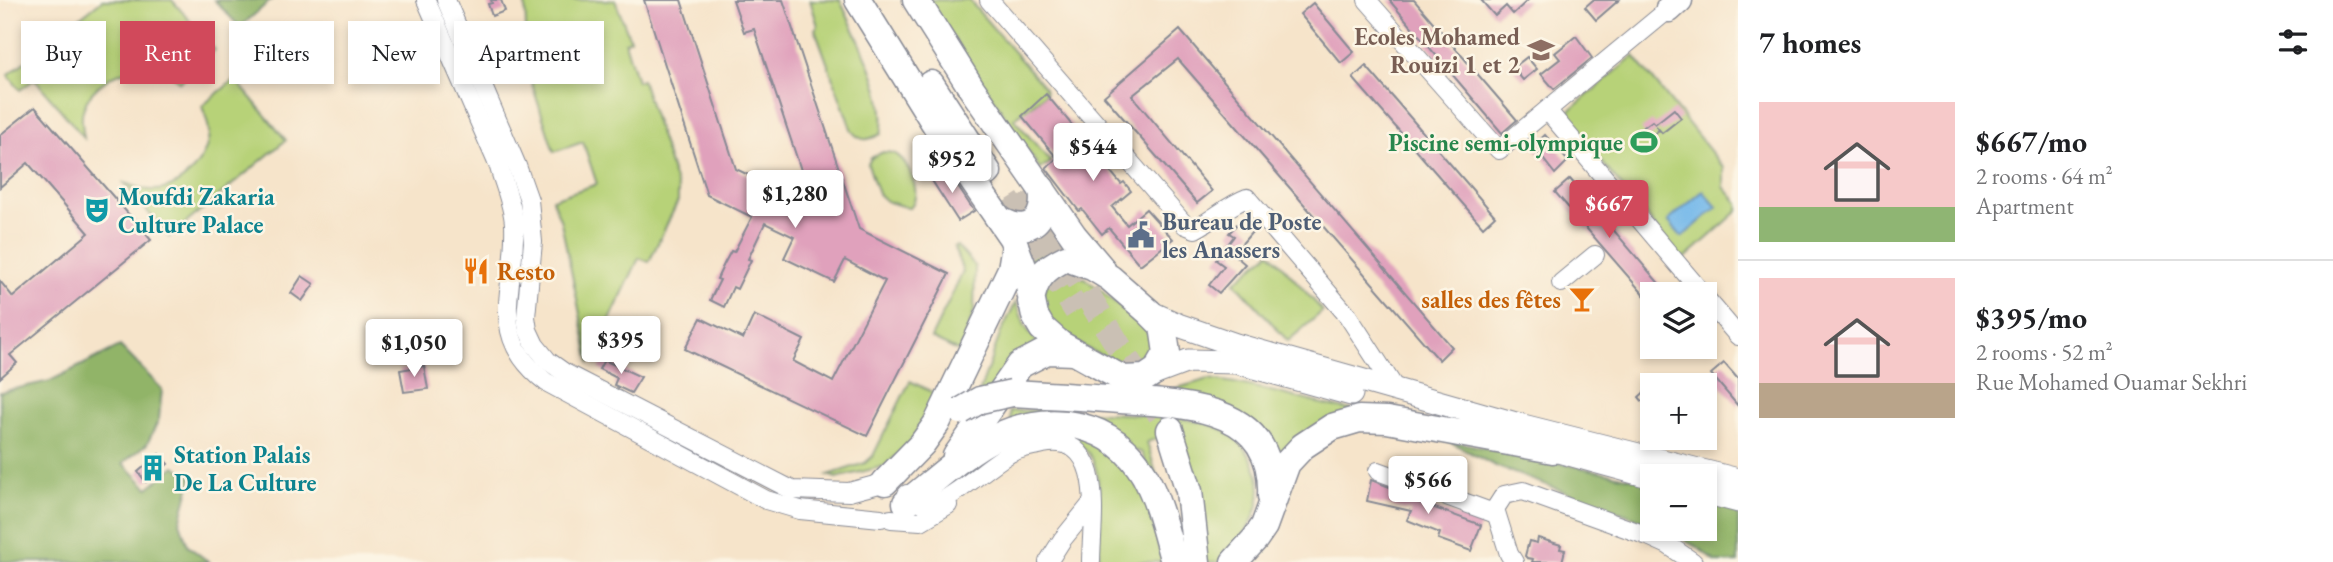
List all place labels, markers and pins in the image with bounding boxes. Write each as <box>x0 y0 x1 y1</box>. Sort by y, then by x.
place label: Ecoles Mohamed Rouizi 1 et 2 <box>1354 21 1521 80</box>
school or university icon: Ecoles Mohamed Rouizi 1 et 2 <box>1526 35 1556 65</box>
pin: $544 <box>1052 124 1134 183</box>
place label: Piscine semi-olympique <box>1388 127 1623 159</box>
sports icon: Piscine semi-olympique <box>1629 127 1659 157</box>
pin: $952 <box>911 136 993 195</box>
pin: $1,280 <box>738 170 852 230</box>
pin: $667 <box>1568 180 1650 240</box>
place label: Moufdi Zakaria Culture Palace <box>118 181 275 240</box>
theatre icon: Moufdi Zakaria Culture Palace <box>82 195 112 225</box>
place label: Bureau de Poste les Anassers <box>1162 206 1321 265</box>
public building icon: Bureau de Poste les Anassers <box>1126 220 1156 250</box>
restaurant icon: Resto <box>461 256 491 286</box>
place label: Resto <box>497 256 555 287</box>
place label: salles des fêtes <box>1421 284 1561 315</box>
bar icon: salles des fêtes <box>1567 284 1597 314</box>
pin: $395 <box>580 316 662 376</box>
pin: $1,050 <box>357 320 471 379</box>
place label: Station Palais De La Culture <box>174 439 317 498</box>
building icon: Station Palais De La Culture <box>138 453 168 483</box>
pin: $566 <box>1387 456 1469 516</box>

